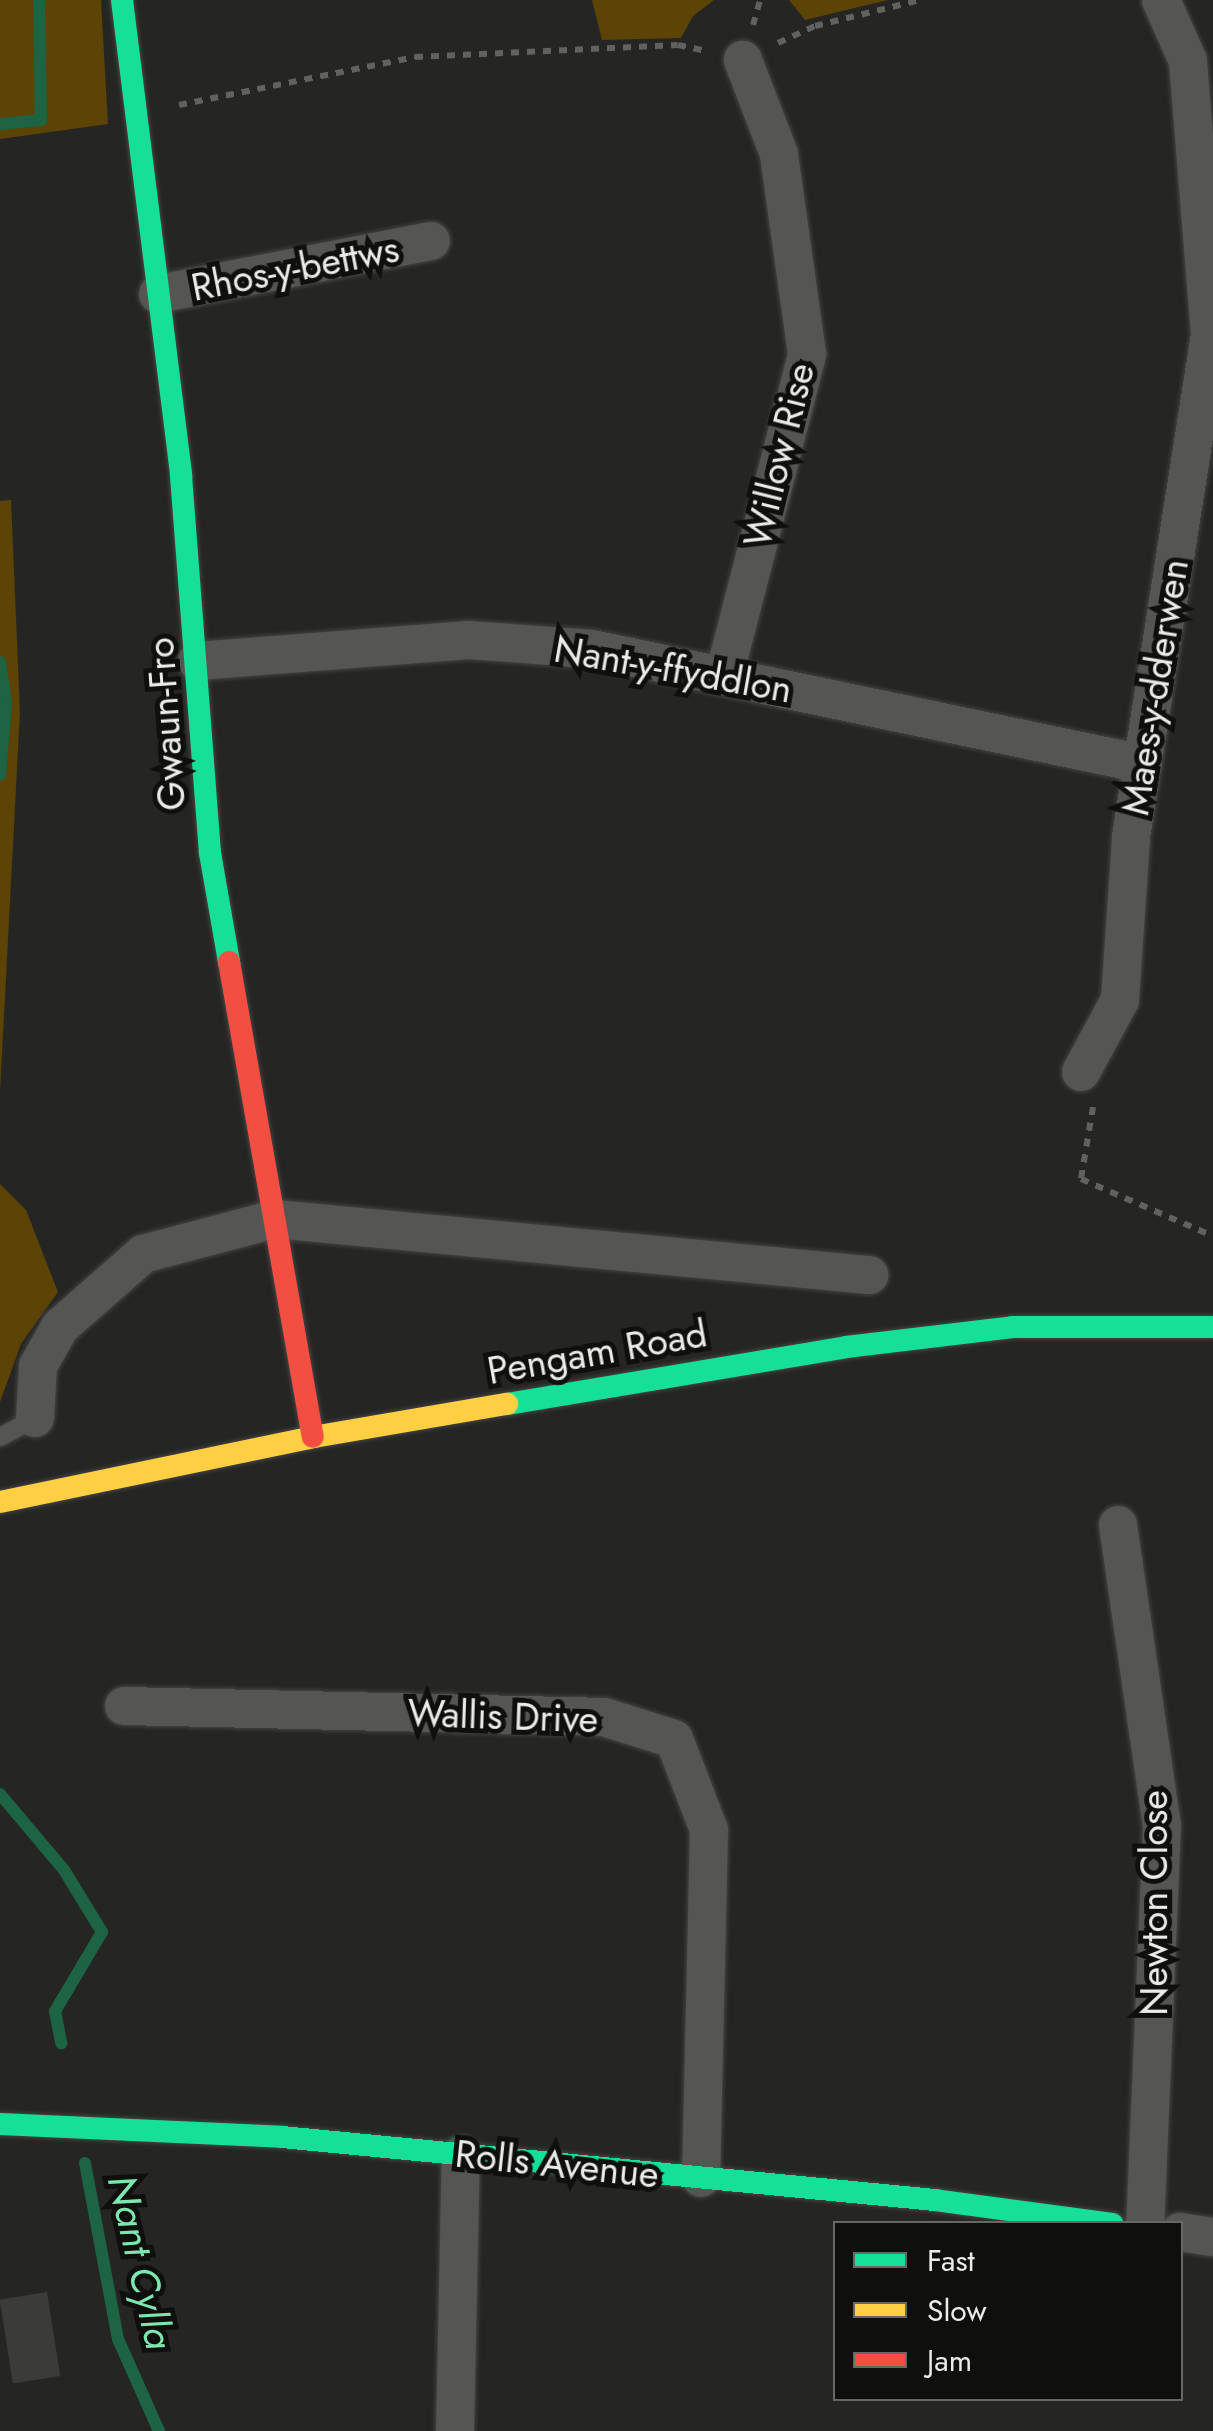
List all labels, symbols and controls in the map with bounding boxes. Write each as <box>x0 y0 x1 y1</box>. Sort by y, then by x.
street label: Rhos-y-bettws <box>187 226 403 310</box>
street label: Willow Rise <box>734 358 824 552</box>
street label: Maes-y-dderwen <box>1112 556 1198 818</box>
street label: Nant-y-ffyddlon <box>551 626 795 712</box>
street label: Gwaun-Fro <box>137 636 195 812</box>
street label: Pengam Road <box>484 1310 710 1394</box>
street label: Wallis Drive <box>407 1690 599 1742</box>
street label: Newton Close <box>1131 1790 1177 2016</box>
street label: Rolls Avenue <box>453 2131 661 2197</box>
water label: Nant Cylla <box>98 2170 184 2354</box>
legend <box>833 2221 1183 2401</box>
text: Fast <box>927 2239 975 2282</box>
text: Slow <box>927 2289 987 2332</box>
text: Jam <box>927 2339 972 2382</box>

